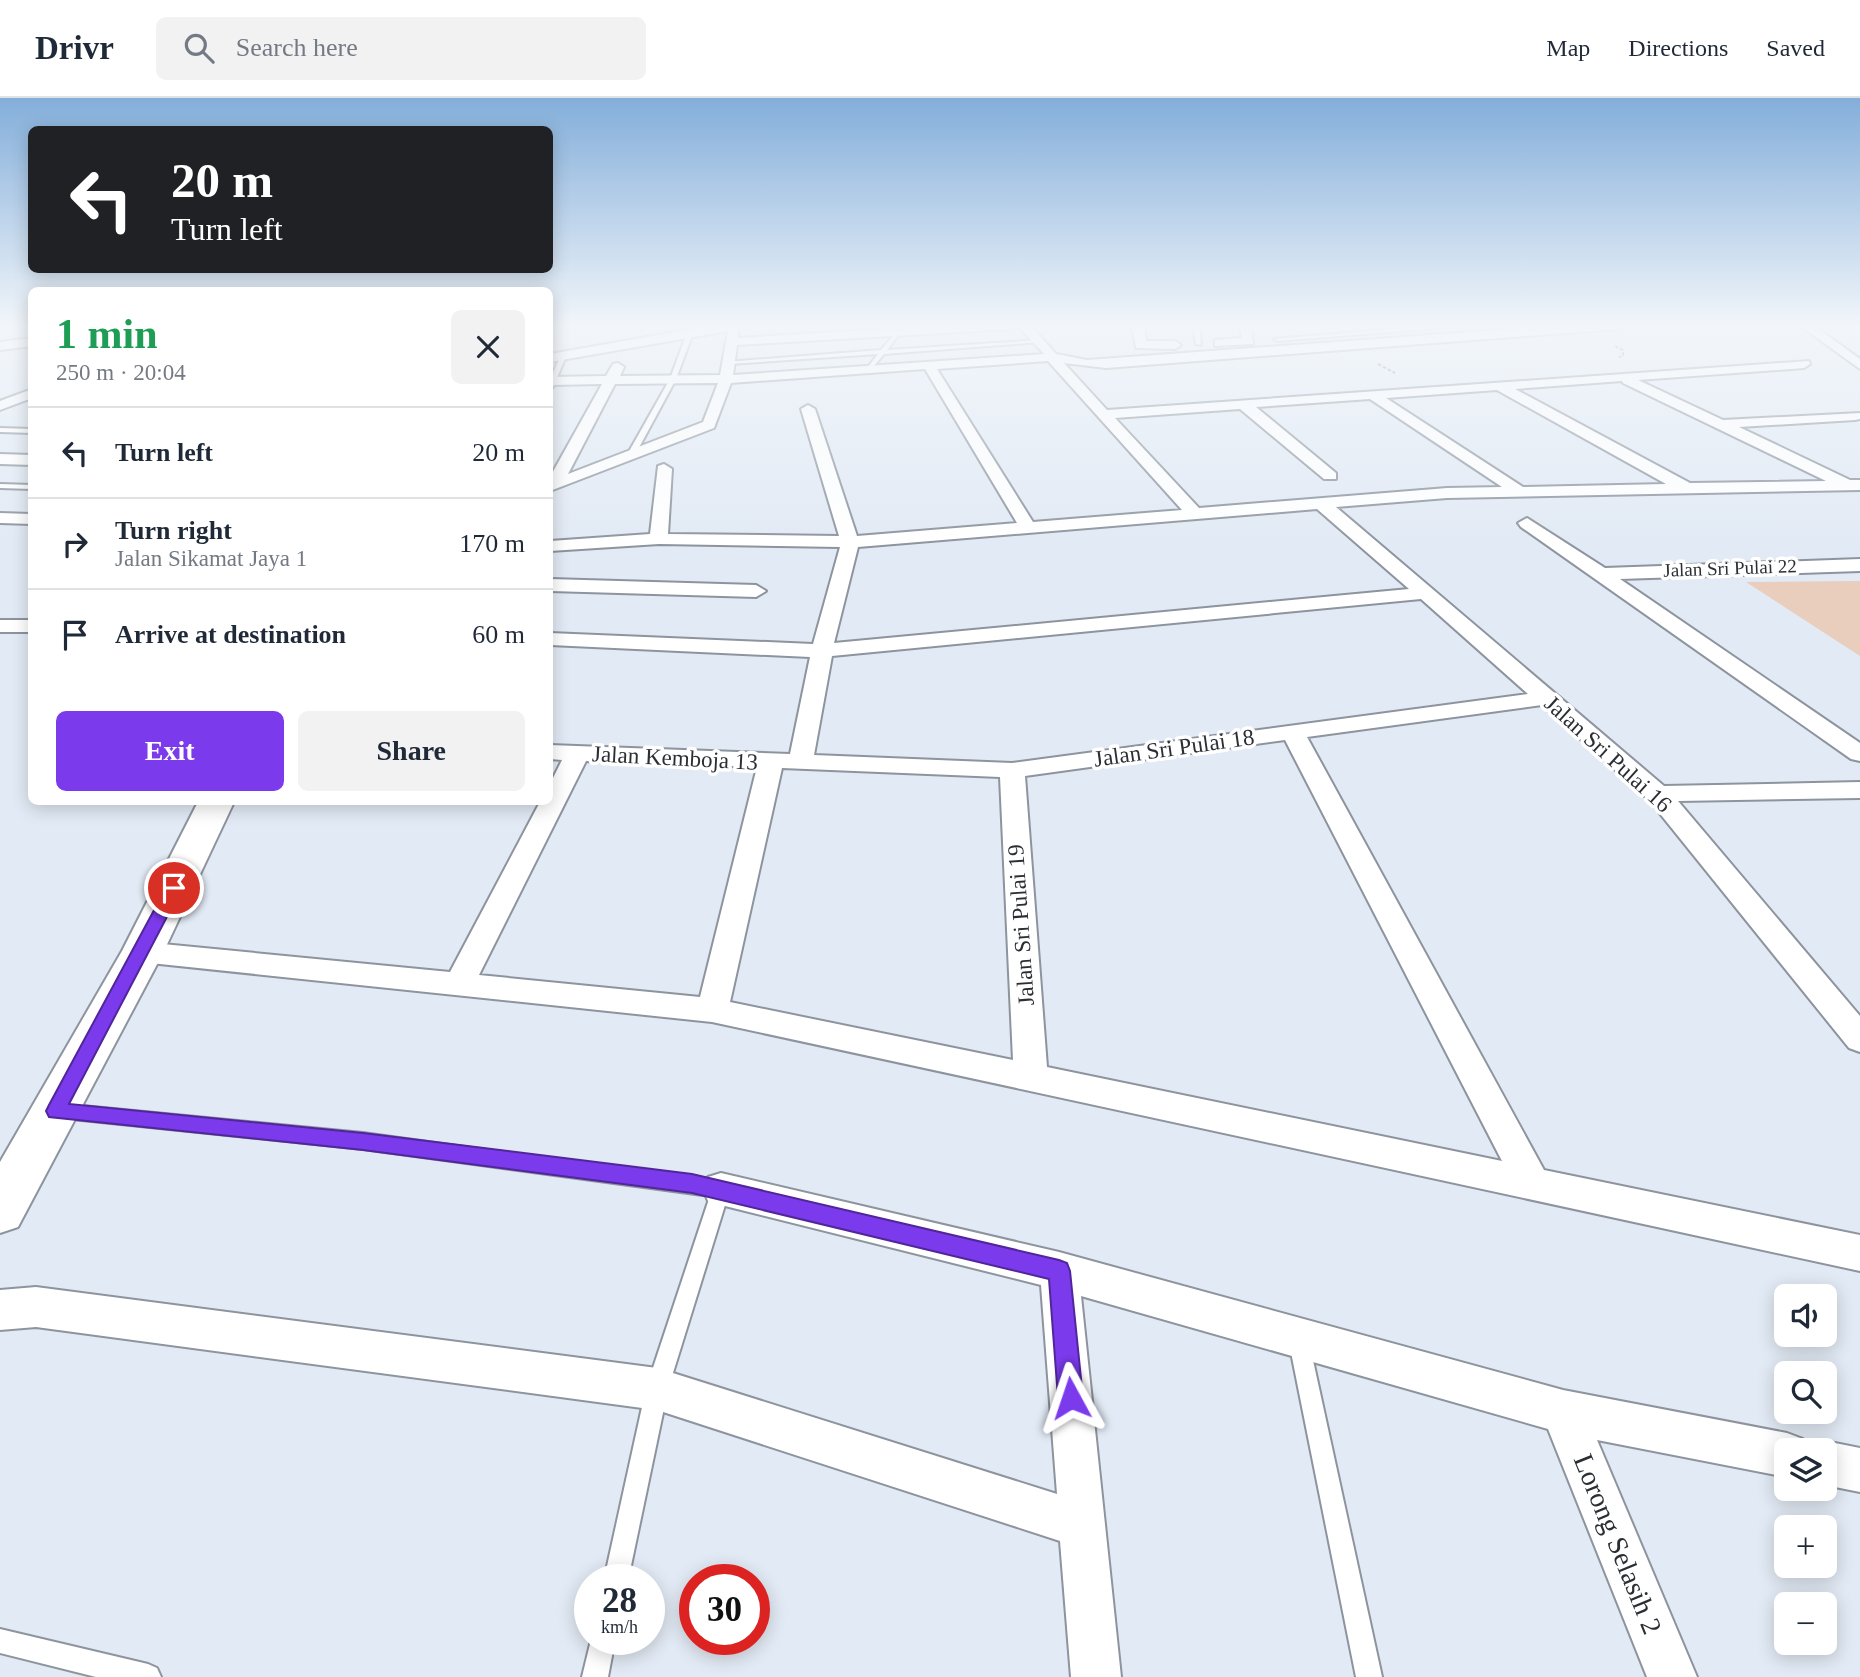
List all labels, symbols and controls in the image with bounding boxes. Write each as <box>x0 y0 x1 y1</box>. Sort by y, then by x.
search box <box>156 17 646 80</box>
icon: search <box>180 29 218 67</box>
text: Drivr <box>35 30 114 66</box>
text: Search here <box>236 33 358 62</box>
text: Map <box>1546 35 1590 61</box>
text: Directions <box>1628 35 1728 61</box>
text: Saved <box>1766 35 1825 61</box>
text: 20 m <box>171 153 273 208</box>
icon: left <box>56 154 147 245</box>
text: Turn left <box>171 211 283 247</box>
button: close <box>451 310 525 384</box>
text: 1 min <box>56 311 158 357</box>
text: 250 m · 20:04 <box>56 360 186 385</box>
icon: left <box>56 434 94 472</box>
text: Turn left <box>115 438 213 467</box>
text: 20 m <box>472 438 525 467</box>
text: Turn right <box>115 516 232 545</box>
icon: right <box>56 525 94 563</box>
text: 170 m <box>459 529 525 558</box>
text: Jalan Sikamat Jaya 1 <box>115 546 307 571</box>
street label: Jalan Sri Pulai 22 <box>1663 555 1797 581</box>
icon: arrive <box>56 616 94 654</box>
text: Arrive at destination <box>115 620 346 649</box>
text: 60 m <box>472 620 525 649</box>
street label: Jalan Sri Pulai 16 <box>1540 691 1676 817</box>
button: Exit <box>56 711 284 791</box>
button: Share <box>298 711 525 791</box>
street label: Jalan Sri Pulai 18 <box>1092 724 1256 772</box>
street label: Jalan Kemboja 13 <box>591 741 759 775</box>
street label: Jalan Sri Pulai 19 <box>1003 844 1039 1006</box>
pin <box>144 858 204 918</box>
icon: arrive <box>155 869 193 907</box>
map controls <box>1774 1284 1837 1655</box>
button: sound <box>1774 1284 1837 1347</box>
position arrow <box>1034 1361 1108 1435</box>
button: search <box>1774 1361 1837 1424</box>
button: layers <box>1774 1438 1837 1501</box>
street label: Lorong Selasih 2 <box>1568 1450 1668 1638</box>
button: + <box>1774 1515 1837 1578</box>
speed limit sign: 30 <box>679 1564 770 1655</box>
text: 28 <box>602 1581 637 1620</box>
button: − <box>1774 1592 1837 1655</box>
text: km/h <box>601 1617 638 1637</box>

